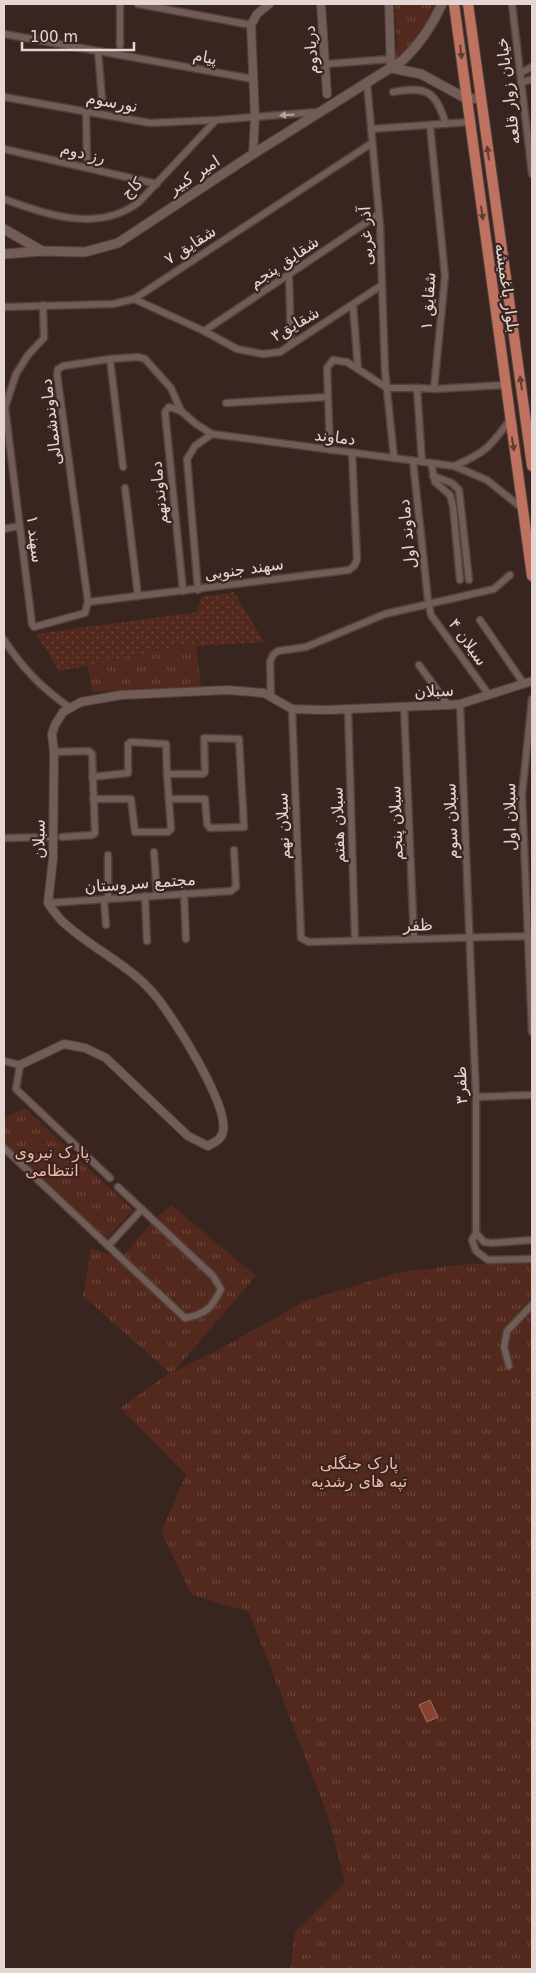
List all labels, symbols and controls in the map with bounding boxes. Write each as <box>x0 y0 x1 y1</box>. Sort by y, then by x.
scale bar <box>22 20 135 52</box>
street label: دریادوم <box>299 25 324 75</box>
text: 100 m <box>30 28 78 46</box>
street label: خیابان زوار قلعه <box>492 36 525 146</box>
one-way arrow <box>457 44 465 60</box>
street label: پیام <box>191 46 218 69</box>
street label: نورسوم <box>85 88 139 117</box>
one-way arrow <box>279 111 295 119</box>
street label: رز دوم <box>59 139 107 168</box>
one-way arrow <box>484 144 492 160</box>
street label: امیر کبیر <box>164 151 224 200</box>
street label: کاج <box>117 173 148 203</box>
street label: آذر غربی <box>355 204 378 266</box>
one-way arrow <box>478 206 486 222</box>
street label: شقایق ۷ <box>161 221 220 270</box>
street label: شقایق پنجم <box>246 232 323 293</box>
street label: بلوار باغمیشه <box>490 242 523 334</box>
street label: شقایق ۱ <box>417 271 440 331</box>
street label: شقایق۳ <box>267 303 323 346</box>
one-way arrow <box>516 375 524 391</box>
street label: دماوندشمالی <box>36 378 67 466</box>
street label: دماوند <box>313 425 357 450</box>
one-way arrow <box>510 436 518 452</box>
street label: دماوندنهم <box>146 460 173 526</box>
street label: دماوند اول <box>394 498 421 570</box>
street label: سهند ۱ <box>22 514 47 564</box>
street label: سهند جنوبی <box>203 554 285 585</box>
street label: سبلان ۴ <box>445 615 491 669</box>
street label: سبلان <box>414 680 454 702</box>
street label: سبلان سوم <box>440 783 463 859</box>
street label: سبلان اول <box>500 783 521 851</box>
street label: سبلان پنجم <box>385 785 408 861</box>
street label: سبلان هفتم <box>327 786 349 864</box>
street label: سبلان نهم <box>272 792 295 860</box>
street label: سبلان <box>29 819 49 859</box>
street label: مجتمع سروستان <box>84 870 196 897</box>
street label: ظفر <box>402 915 433 936</box>
street label: ظفر۳ <box>451 1066 472 1104</box>
park label: پارک نیروی انتظامی <box>15 1143 89 1180</box>
park label: پارک جنگلی تپه های رشدیه <box>311 1454 407 1492</box>

